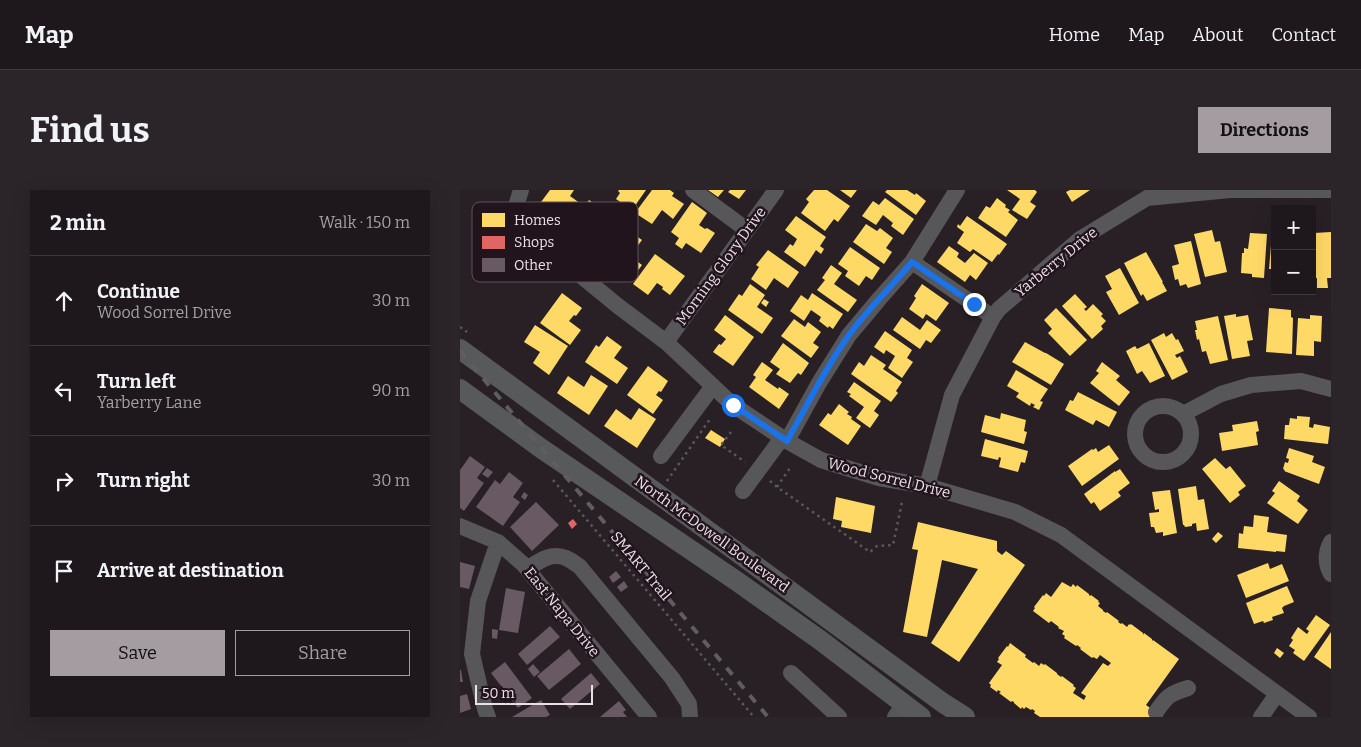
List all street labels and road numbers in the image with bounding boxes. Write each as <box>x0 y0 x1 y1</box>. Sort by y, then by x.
street label: Morning Glory Drive <box>672 203 770 329</box>
street label: Yarberry Drive <box>1011 223 1101 301</box>
street label: Wood Sorrel Drive <box>826 454 952 502</box>
street label: North McDowell Boulevard <box>631 472 793 596</box>
street label: SMART Trail <box>607 528 675 604</box>
street label: East Napa Drive <box>520 564 604 660</box>

